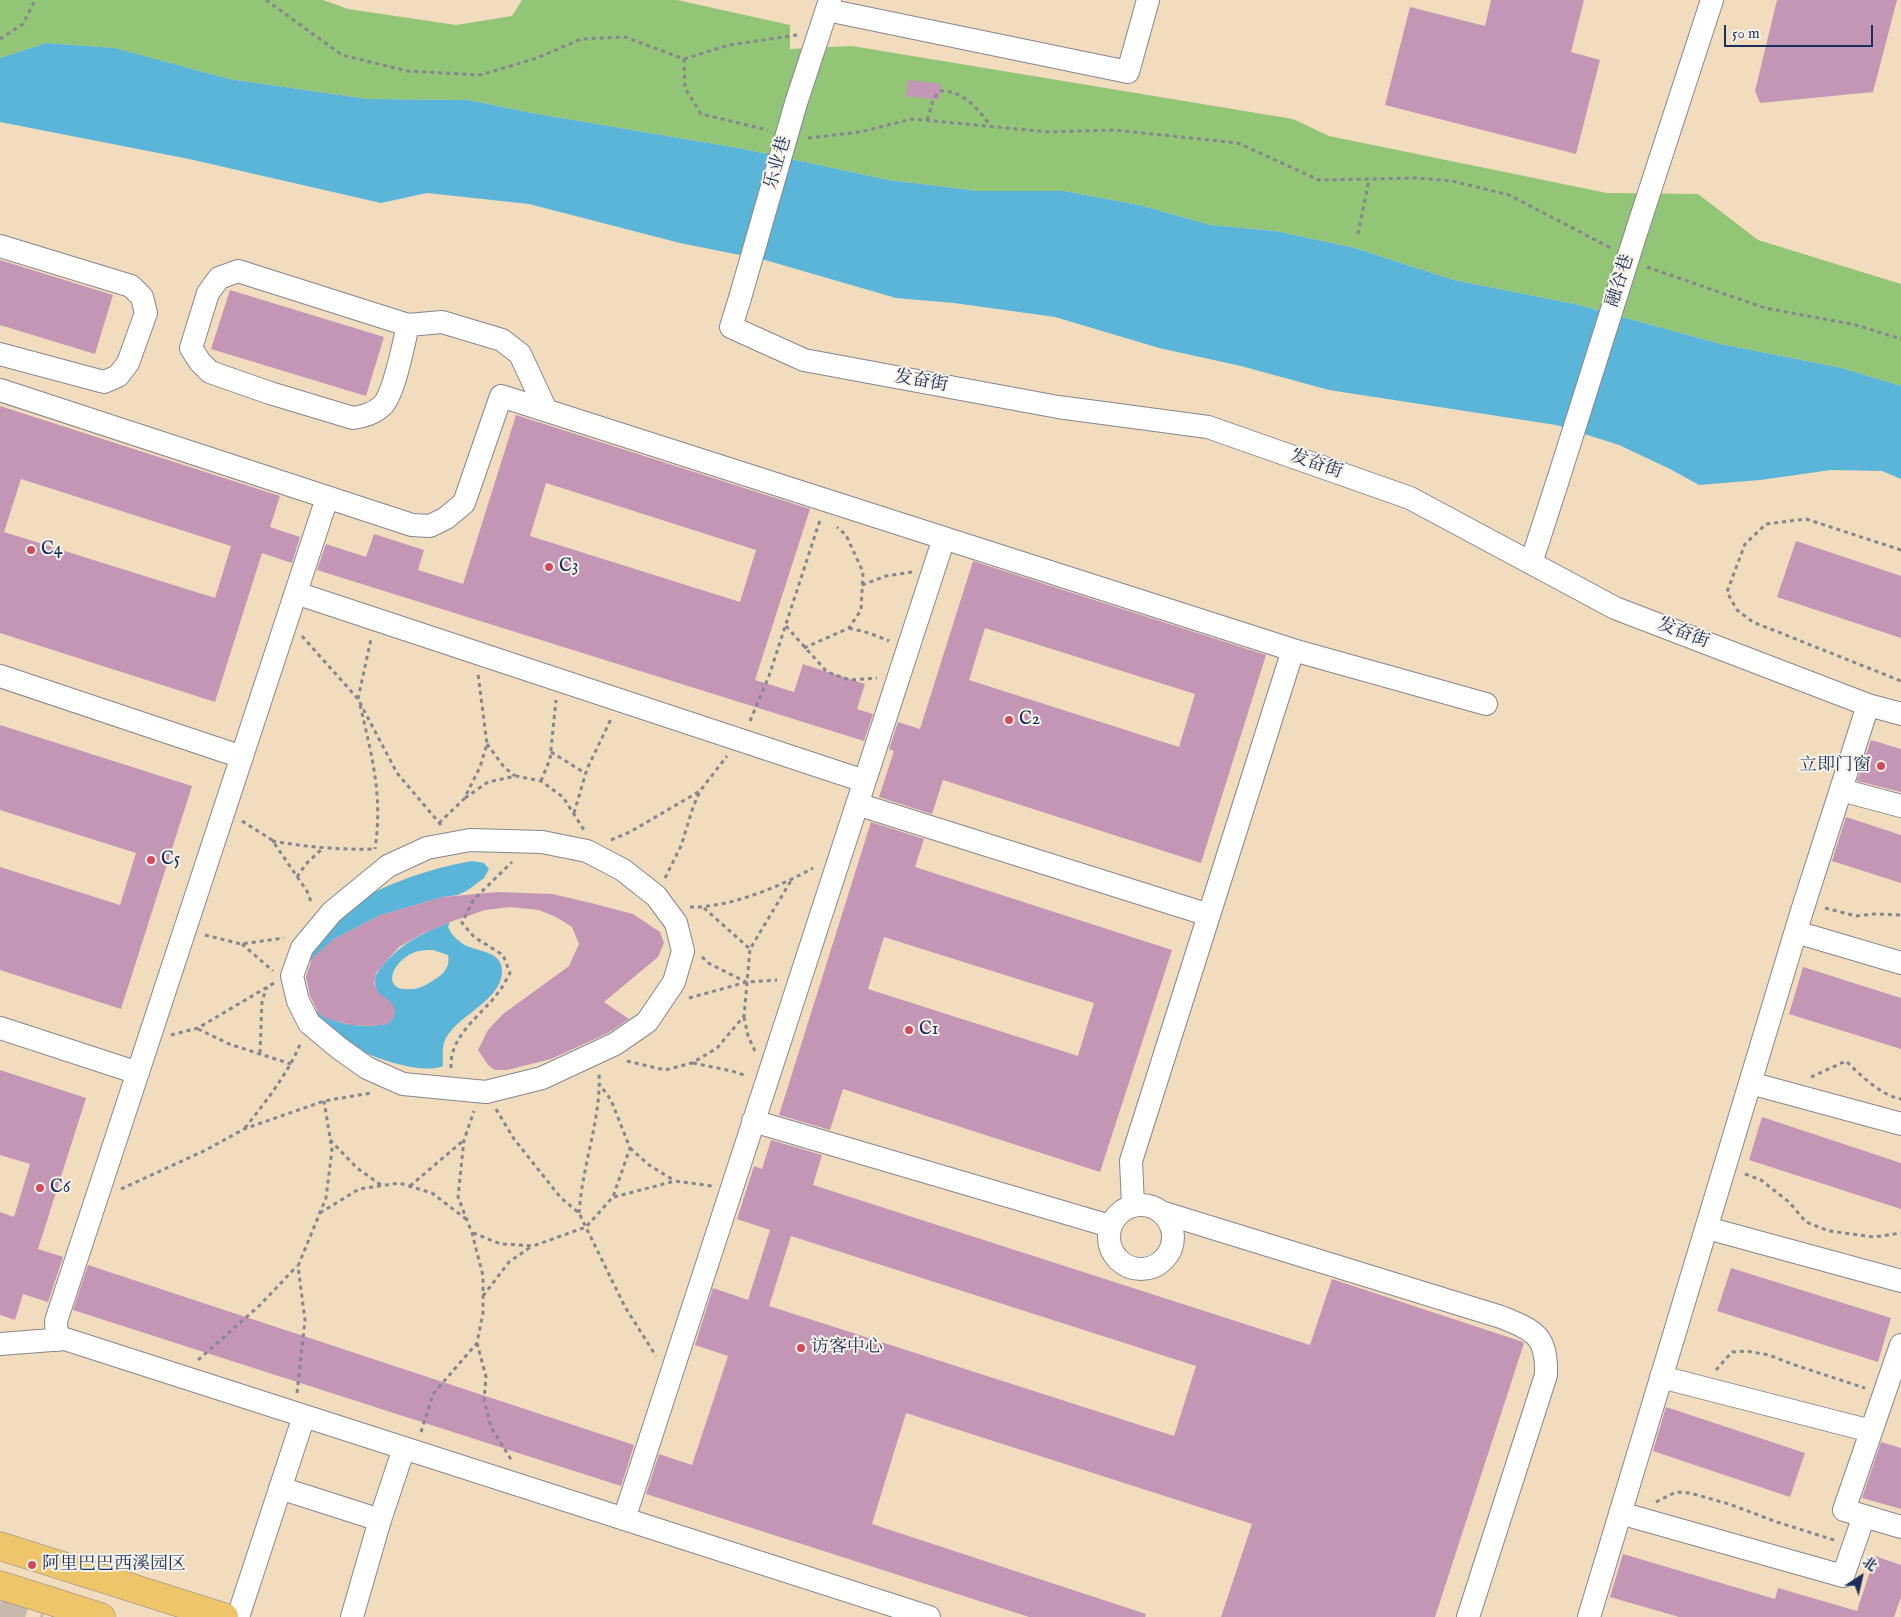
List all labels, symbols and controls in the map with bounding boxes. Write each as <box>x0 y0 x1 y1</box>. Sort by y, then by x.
scale bar <box>1726 15 1875 47</box>
text: 50 m <box>1732 24 1760 43</box>
street label: 乐业巷 <box>761 134 797 192</box>
street label: 融谷巷 <box>1602 252 1640 310</box>
street label: 发奋街 <box>893 367 949 397</box>
street label: 发奋街 <box>1287 446 1345 484</box>
place label: C4 <box>41 539 63 561</box>
marker: C4 <box>25 544 37 556</box>
place label: C3 <box>559 556 579 578</box>
marker: C3 <box>543 561 555 573</box>
street label: 发奋街 <box>1654 614 1712 654</box>
place label: C2 <box>1019 709 1040 731</box>
marker: C2 <box>1003 714 1015 726</box>
place label: 立即门窗 <box>1799 755 1871 777</box>
marker: 立即门窗 <box>1875 760 1887 772</box>
place label: C5 <box>161 849 180 871</box>
marker: C5 <box>145 854 157 866</box>
place label: C1 <box>919 1019 939 1041</box>
marker: C1 <box>903 1024 915 1036</box>
place label: C6 <box>50 1177 70 1199</box>
marker: C6 <box>34 1182 46 1194</box>
place label: 访客中心 <box>811 1337 883 1359</box>
marker: 访客中心 <box>795 1342 807 1354</box>
north arrow <box>1836 1552 1886 1602</box>
text: 北 <box>1859 1553 1880 1576</box>
place label: 阿里巴巴西溪园区 <box>42 1554 186 1576</box>
marker: 阿里巴巴西溪园区 <box>26 1559 38 1571</box>

